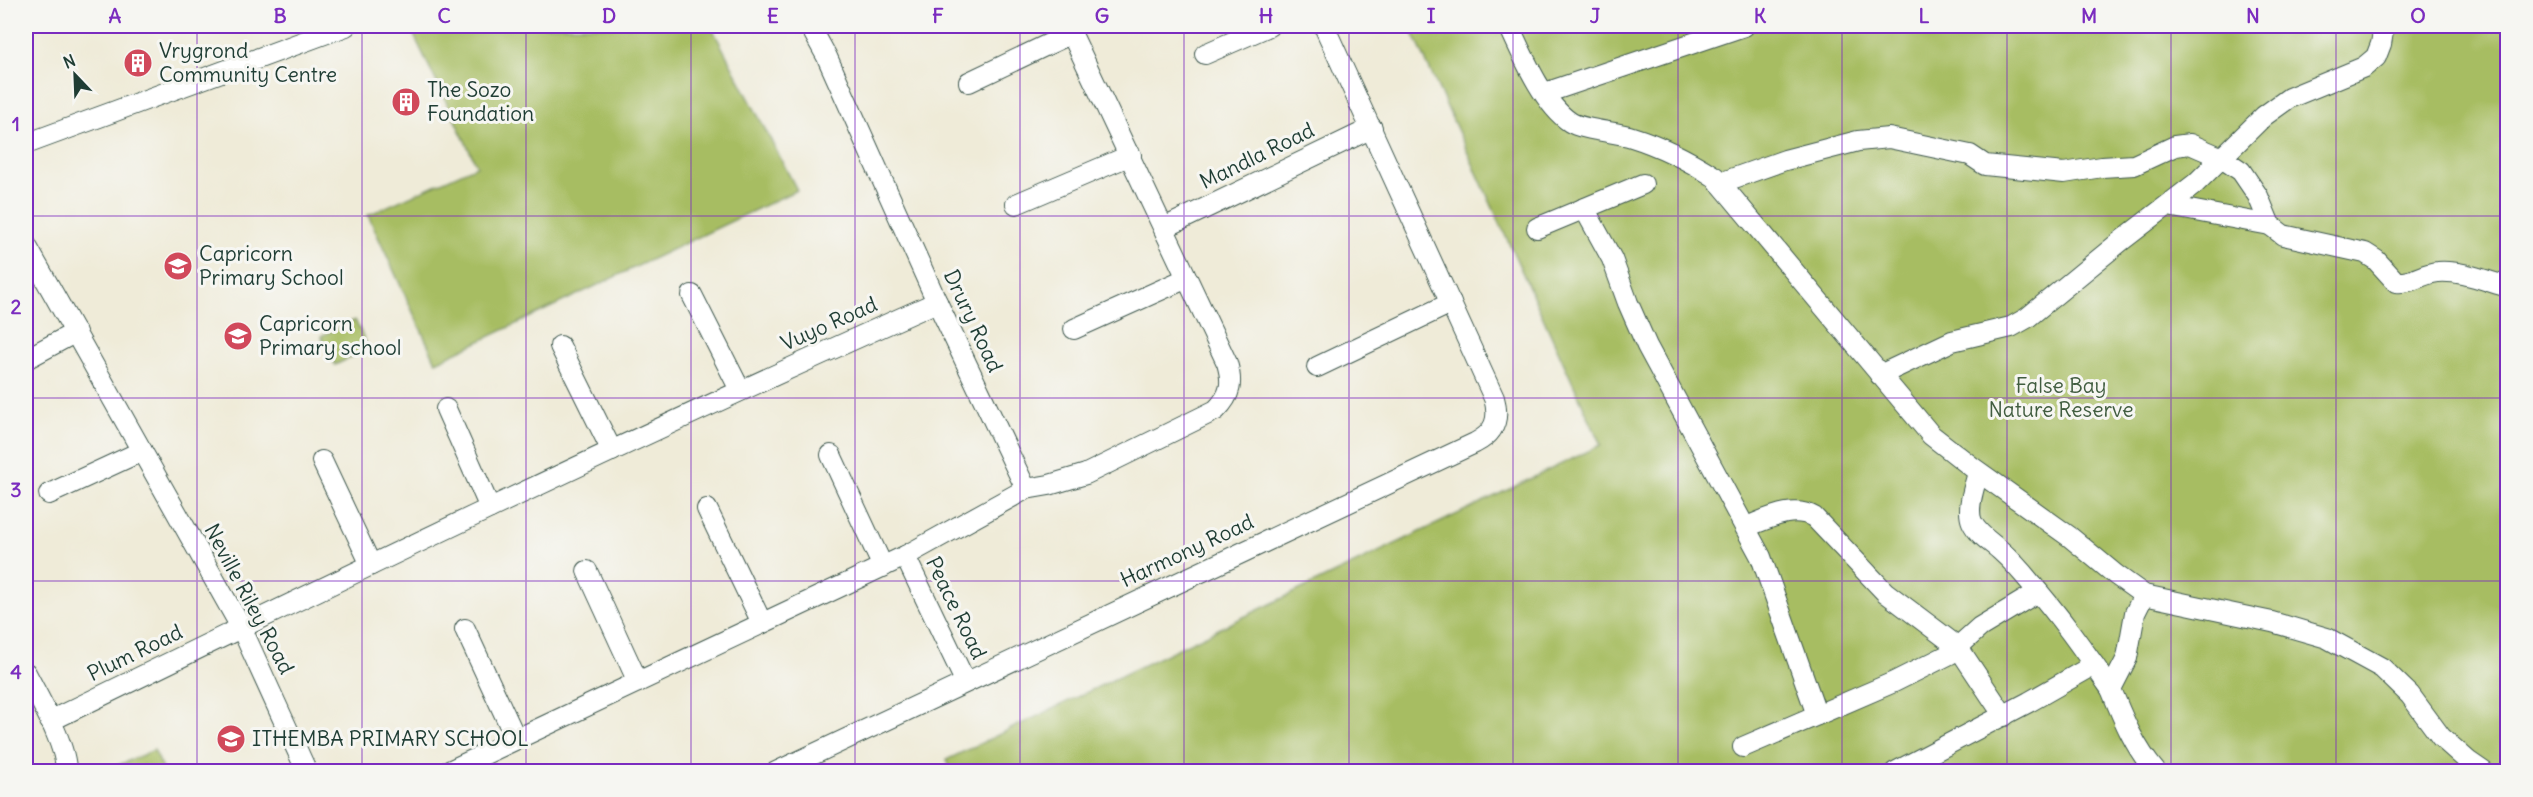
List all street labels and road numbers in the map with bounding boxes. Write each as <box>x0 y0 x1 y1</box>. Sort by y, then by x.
street label: Mandla Road <box>1195 116 1319 195</box>
street label: Drury Road <box>938 265 1009 377</box>
street label: Vuyo Road <box>776 290 881 357</box>
street label: Harmony Road <box>1116 508 1258 593</box>
street label: Neville Riley Road <box>198 519 300 679</box>
street label: Peace Road <box>920 552 993 664</box>
street label: Plum Road <box>83 618 187 687</box>

